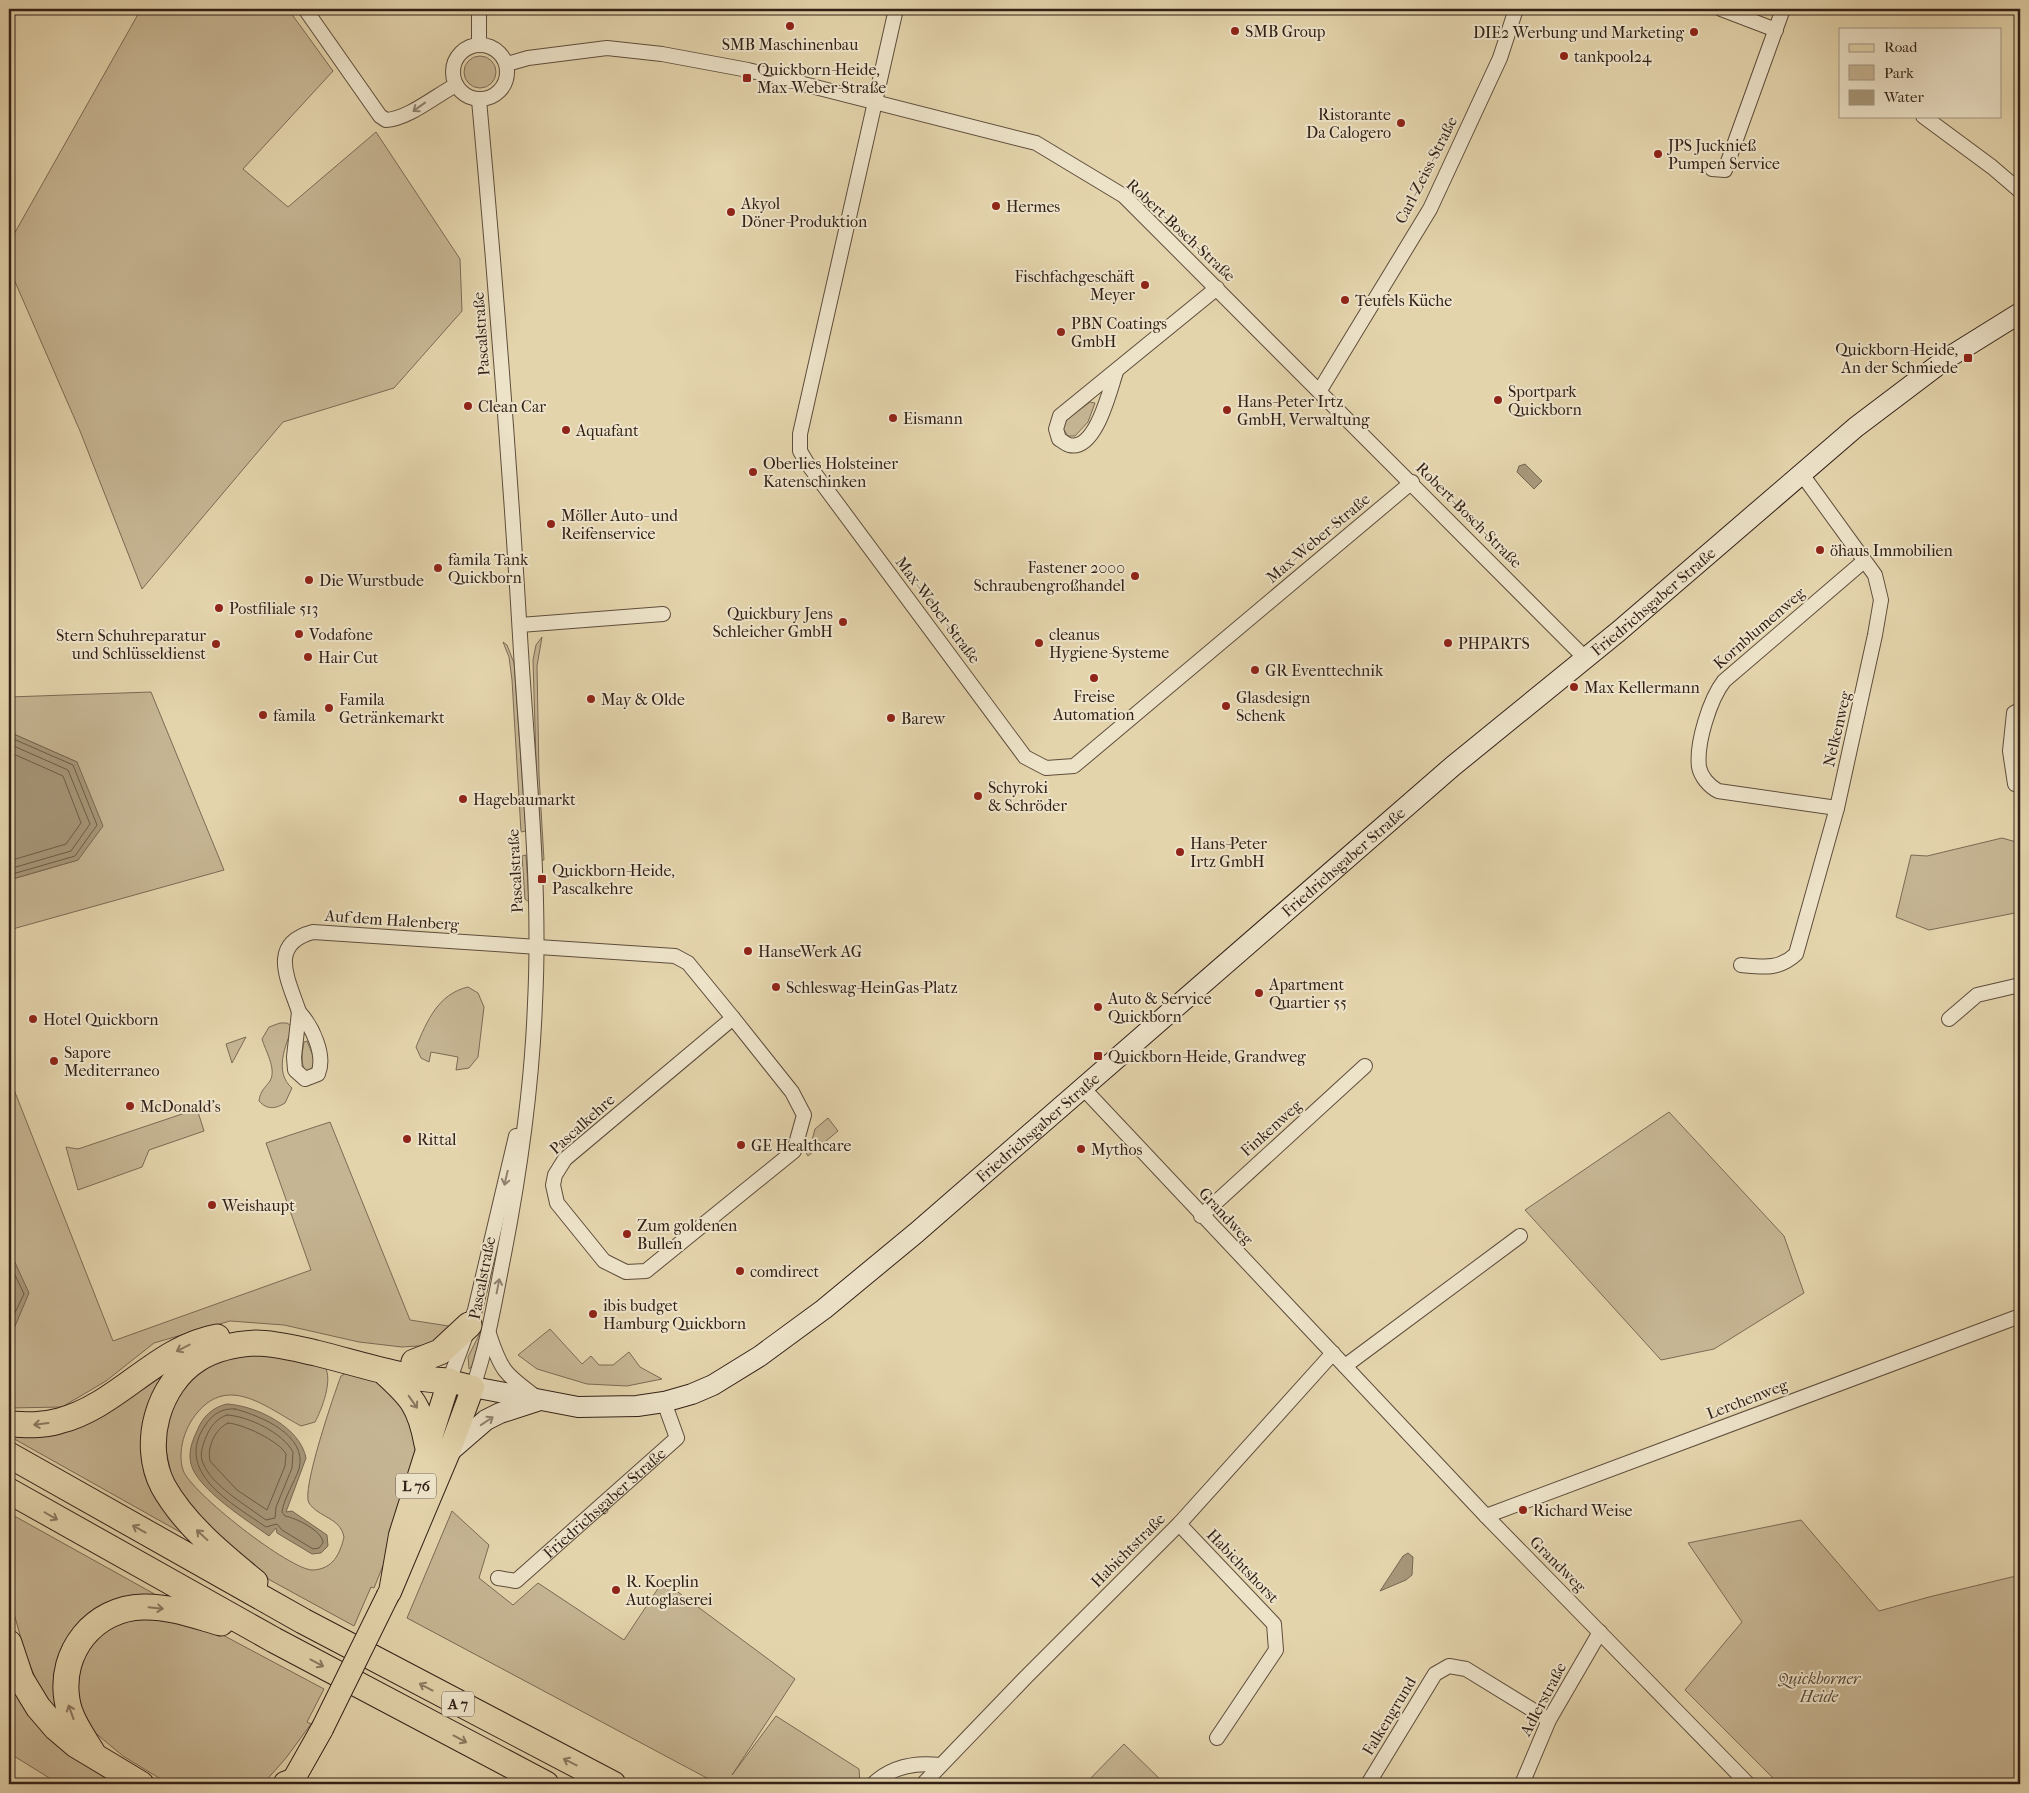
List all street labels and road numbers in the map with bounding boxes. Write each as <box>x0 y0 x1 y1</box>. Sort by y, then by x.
street label: Carl-Zeiss-Straße <box>1391 113 1461 227</box>
street label: Robert-Bosch-Straße <box>1123 175 1239 285</box>
street label: Pascalstraße <box>469 291 493 377</box>
street label: Robert-Bosch-Straße <box>1412 458 1526 572</box>
street label: Max-Weber-Straße <box>1262 489 1374 587</box>
street label: Friedrichsgaber Straße <box>1587 543 1719 659</box>
street label: Max-Weber-Straße <box>892 553 985 667</box>
street label: Kornblumenweg <box>1709 583 1809 673</box>
street label: Nelkenweg <box>1819 689 1855 769</box>
street label: Friedrichsgaber Straße <box>1277 803 1409 920</box>
street label: Pascalstraße <box>503 828 527 914</box>
street label: Auf dem Halenberg <box>323 906 460 934</box>
street label: Friedrichsgaber Straße <box>972 1069 1103 1186</box>
street label: Pascalkehre <box>545 1090 619 1158</box>
street label: Finkenweg <box>1237 1095 1306 1160</box>
street label: Grandweg <box>1195 1183 1258 1249</box>
street label: Pascalstraße <box>465 1235 499 1321</box>
street label: Lerchenweg <box>1704 1375 1791 1423</box>
street label: Friedrichsgaber Straße <box>539 1443 669 1562</box>
road number: L 76 <box>396 1474 436 1498</box>
street label: Habichtstraße <box>1087 1509 1169 1591</box>
street label: Habichtshorst <box>1203 1525 1283 1607</box>
street label: Grandweg <box>1526 1532 1590 1596</box>
street label: Adlerstraße <box>1515 1659 1570 1740</box>
street label: Falkengrund <box>1358 1673 1420 1759</box>
road number: A 7 <box>442 1692 474 1716</box>

